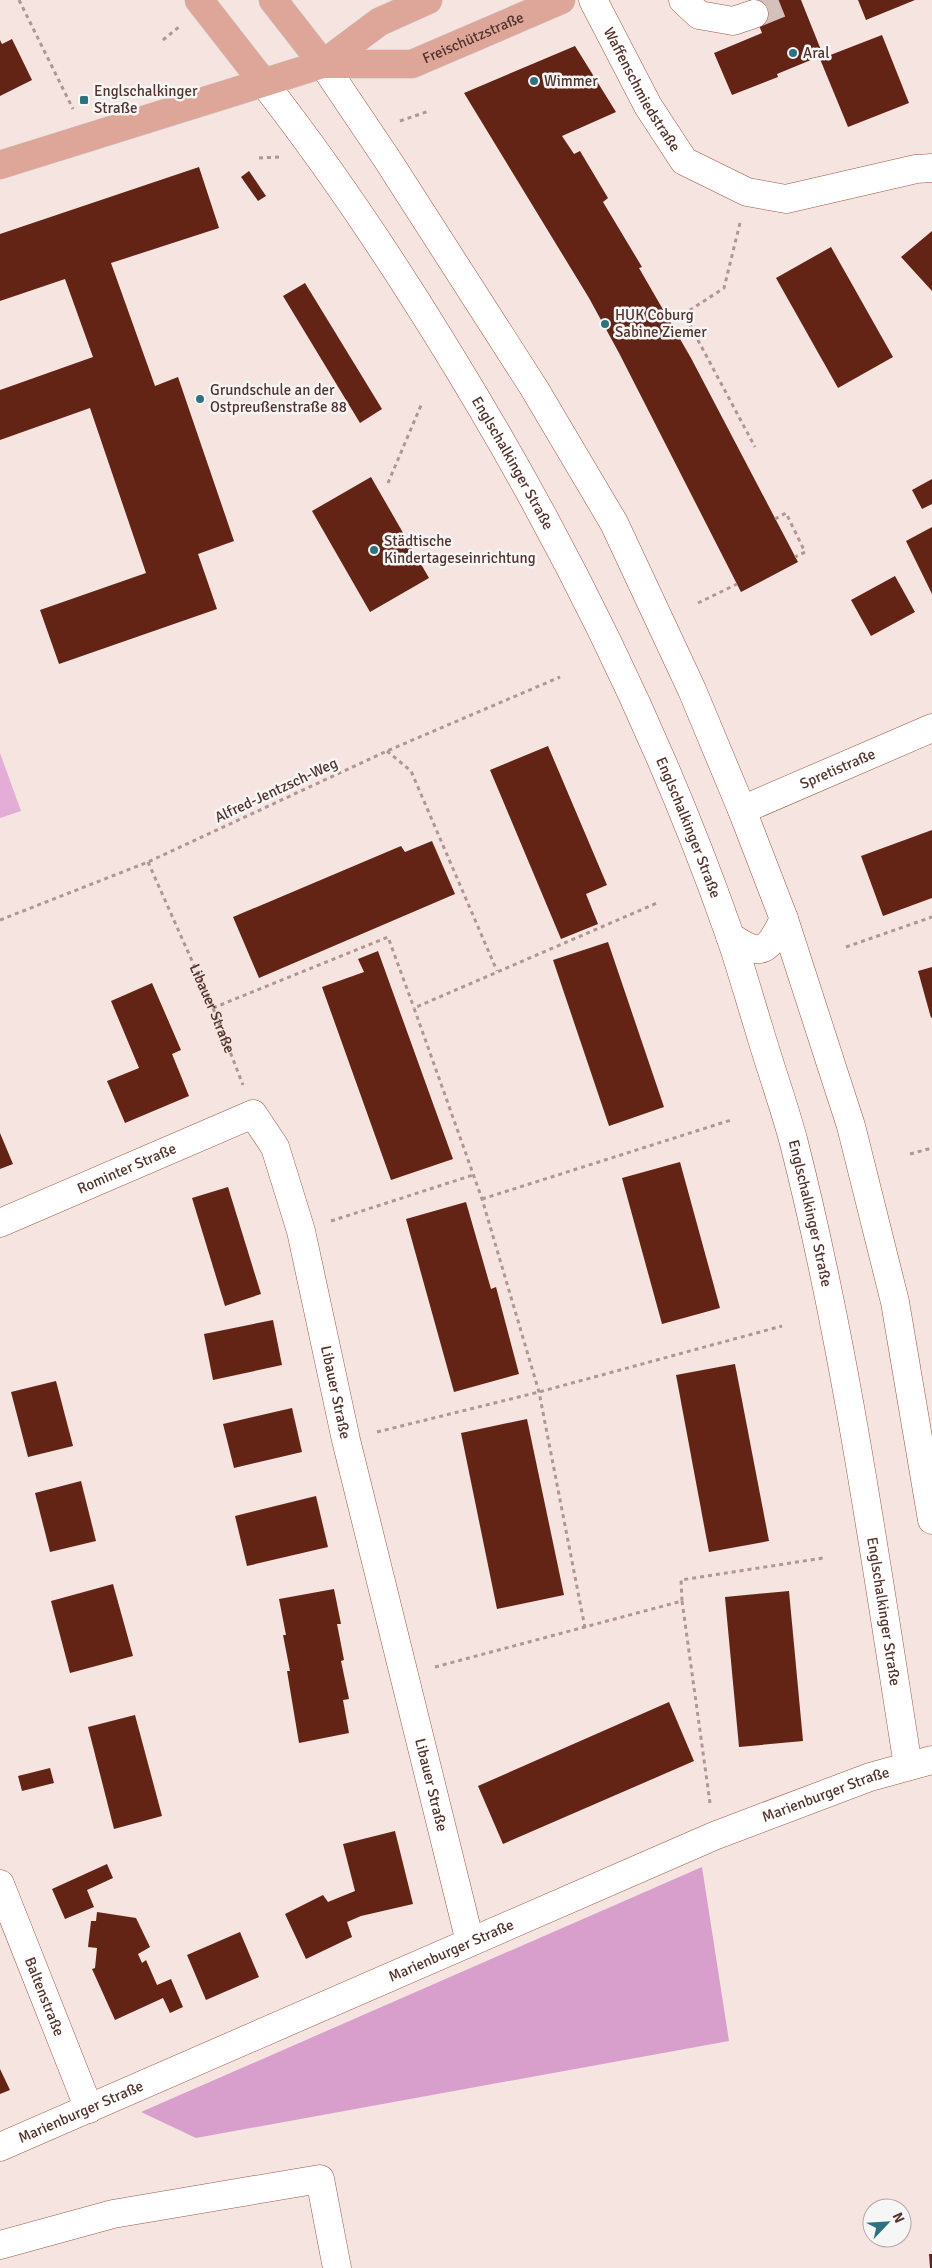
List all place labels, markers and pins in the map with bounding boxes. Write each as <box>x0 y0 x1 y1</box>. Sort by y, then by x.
place label: Aral <box>803 44 830 62</box>
marker: Aral <box>787 47 799 59</box>
place label: Wimmer <box>544 72 598 90</box>
marker: Wimmer <box>528 75 540 87</box>
place label: Englschalkinger Straße <box>94 82 198 117</box>
marker: Englschalkinger Straße <box>78 94 90 106</box>
place label: HUK Coburg Sabine Ziemer <box>615 306 707 341</box>
marker: HUK Coburg Sabine Ziemer <box>599 318 611 330</box>
place label: Grundschule an der Ostpreußenstraße 88 <box>210 381 347 416</box>
marker: Grundschule an der Ostpreußenstraße 88 <box>194 393 206 405</box>
place label: Städtische Kindertageseinrichtung <box>384 532 536 567</box>
marker: Städtische Kindertageseinrichtung <box>368 544 380 556</box>

